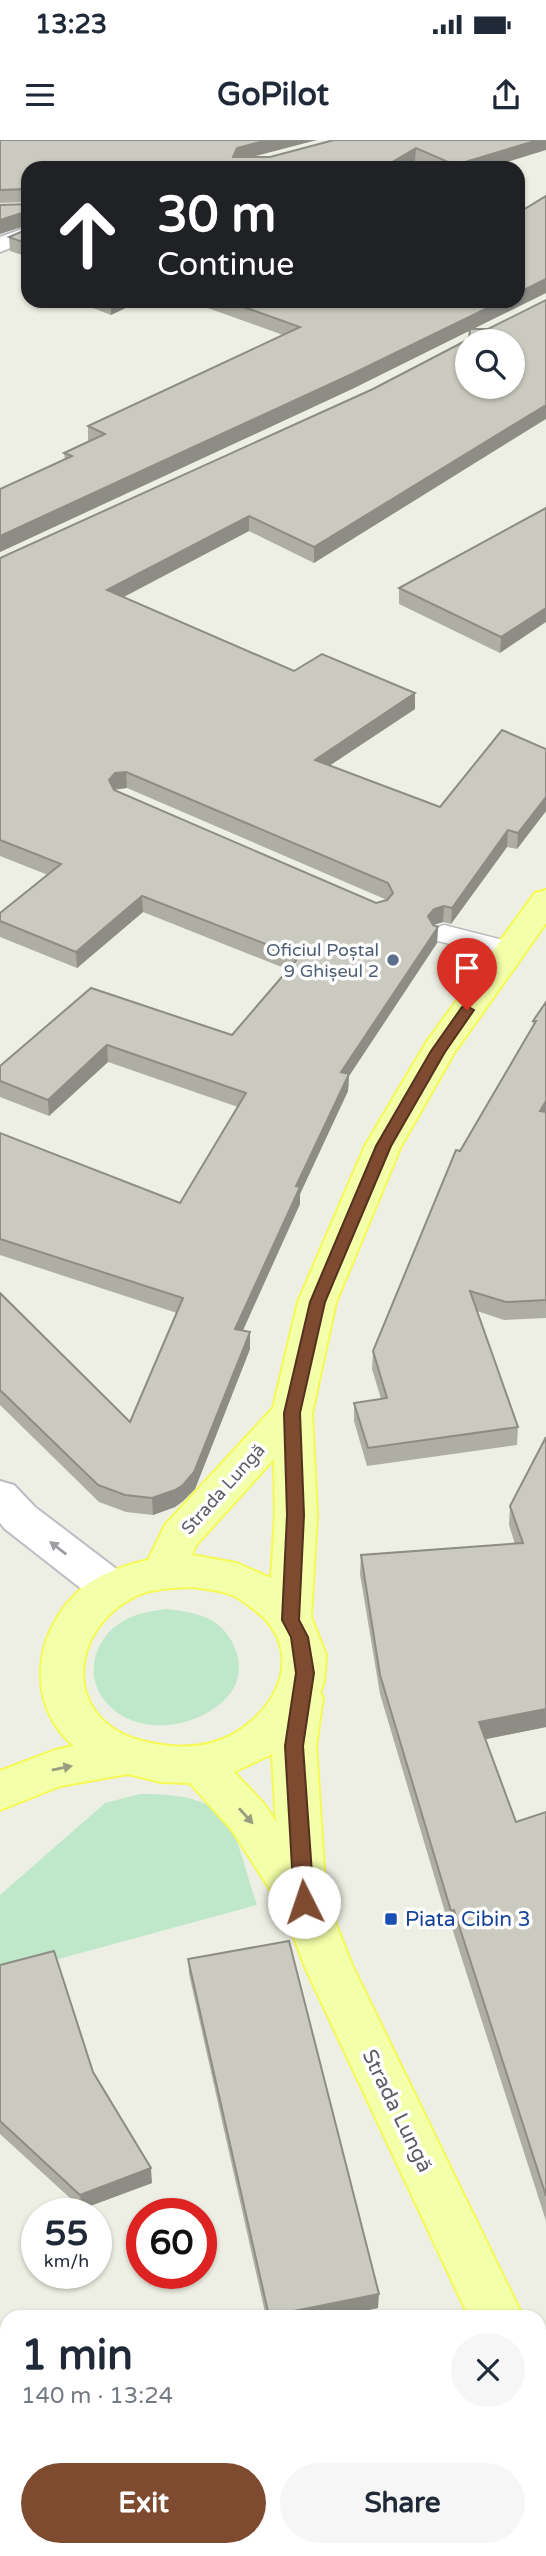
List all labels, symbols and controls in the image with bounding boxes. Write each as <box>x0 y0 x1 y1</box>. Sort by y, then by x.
text: 13:23 <box>35 9 107 40</box>
icon: menu <box>21 76 59 114</box>
text: GoPilot <box>217 76 329 114</box>
icon: share <box>487 76 525 114</box>
text: 30 m <box>157 186 276 245</box>
icon: ahead <box>42 189 133 280</box>
text: Continue <box>157 246 294 284</box>
map controls <box>455 329 525 399</box>
button: search <box>455 329 525 399</box>
pin <box>437 938 497 1010</box>
place label: Oficiul Poștal 9 Ghișeul 2 <box>266 939 379 982</box>
icon: arrive <box>448 949 486 987</box>
marker: Oficiul Poștal 9 Ghișeul 2 <box>385 952 401 968</box>
street label: Strada Lungă <box>177 1439 269 1539</box>
one-way arrow <box>49 1540 67 1555</box>
one-way arrow <box>51 1762 73 1773</box>
one-way arrow <box>237 1807 253 1824</box>
position arrow <box>267 1865 341 1939</box>
place label: Piata Cibin 3 <box>405 1907 531 1932</box>
marker: Piata Cibin 3 <box>383 1911 399 1927</box>
street label: Strada Lungă <box>356 2045 438 2177</box>
speed limit sign: 60 <box>126 2198 217 2289</box>
text: 55 <box>45 2213 88 2255</box>
text: km/h <box>44 2250 89 2272</box>
text: 1 min <box>21 2330 133 2381</box>
button: close <box>451 2333 525 2407</box>
text: 140 m · 13:24 <box>21 2382 173 2410</box>
button: Exit <box>21 2463 266 2543</box>
button: Share <box>280 2463 525 2543</box>

